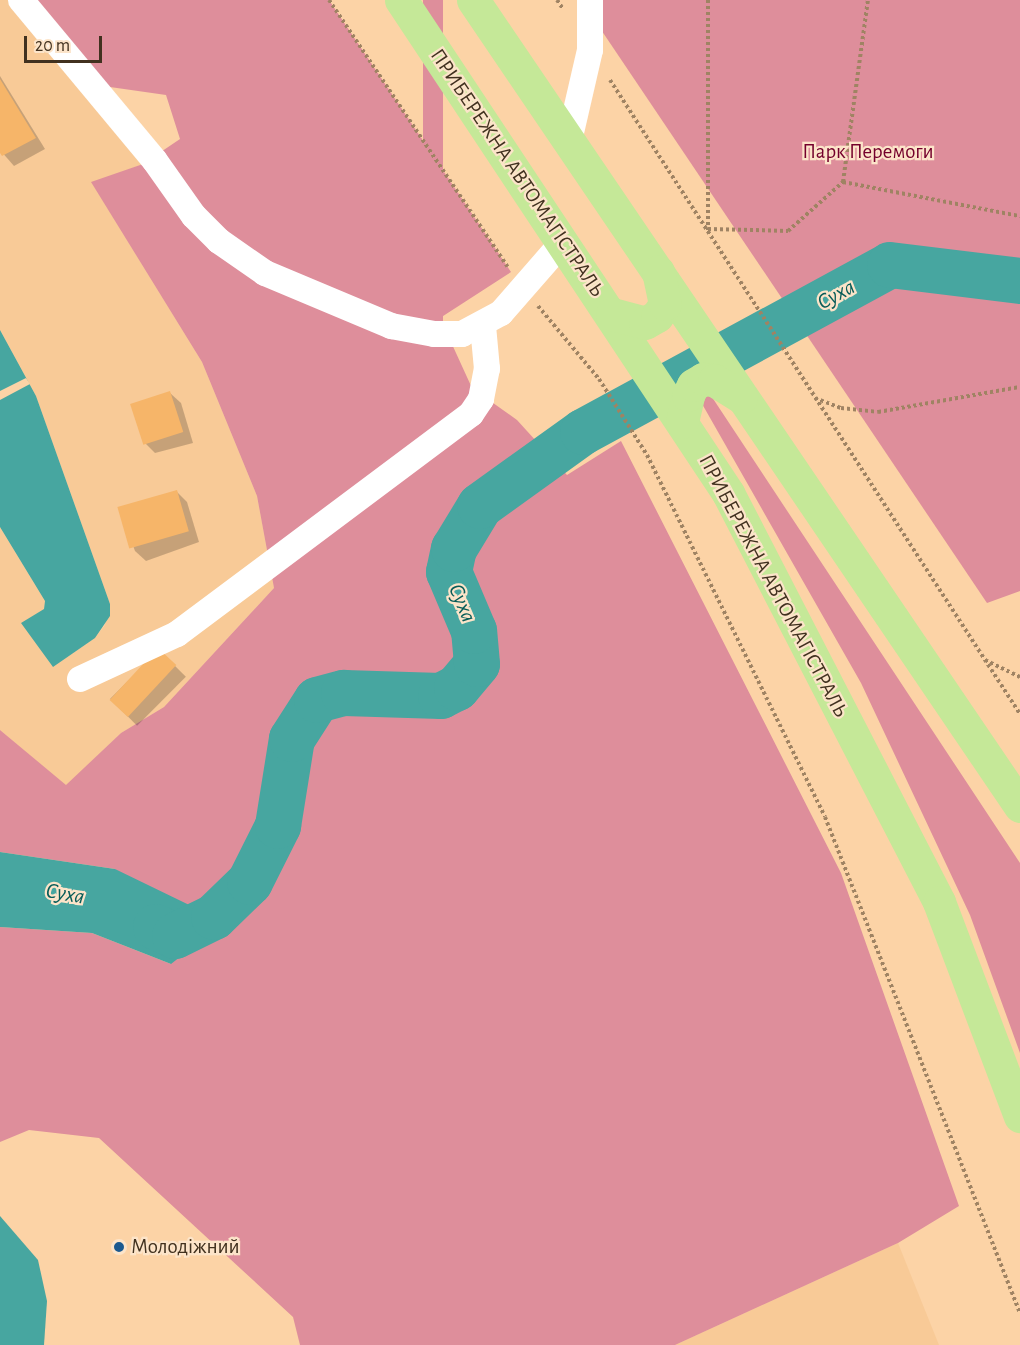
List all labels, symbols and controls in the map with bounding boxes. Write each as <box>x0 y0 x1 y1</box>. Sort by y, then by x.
scale bar <box>27 24 105 62</box>
text: 20 m <box>35 37 70 55</box>
street label: ПРИБЕРЕЖНА АВТОМАГІСТРАЛЬ <box>424 44 610 302</box>
park label: Парк Перемоги <box>802 139 934 165</box>
water label: Суха <box>813 274 859 316</box>
street label: ПРИБЕРЕЖНА АВТОМАГІСТРАЛЬ <box>693 450 853 722</box>
water label: Суха <box>442 580 482 626</box>
water label: Суха <box>43 878 87 910</box>
place label: Молодіжний <box>131 1234 240 1260</box>
marker: Молодіжний <box>112 1240 126 1254</box>

